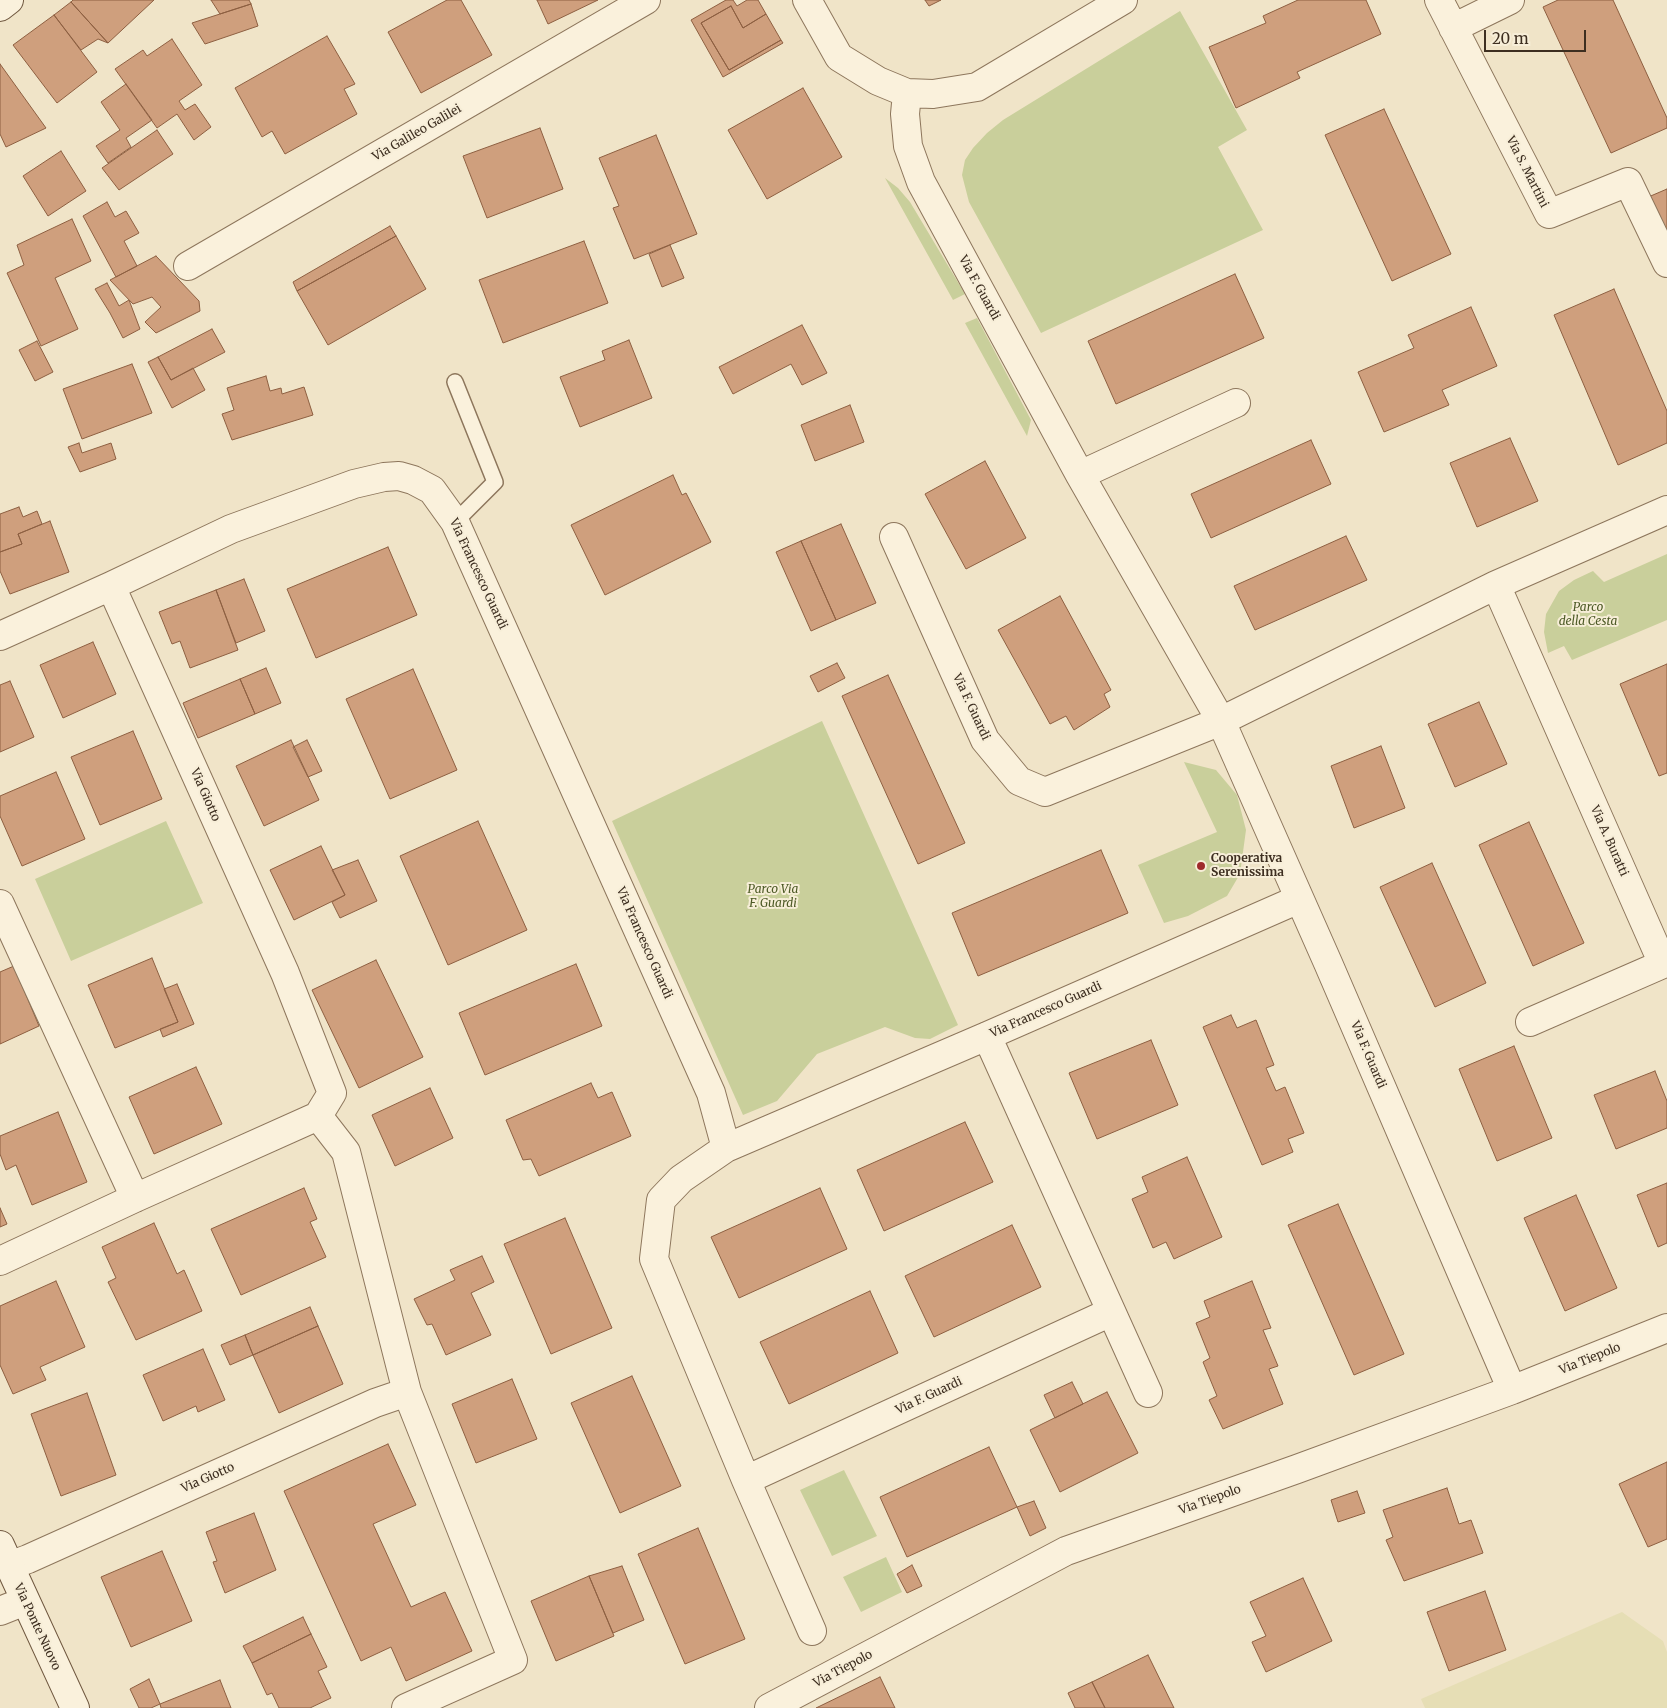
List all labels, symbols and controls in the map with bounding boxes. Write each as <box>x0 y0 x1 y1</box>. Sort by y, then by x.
scale bar <box>1487 20 1590 52</box>
text: 20 m <box>1492 29 1529 48</box>
street label: Via Galileo Galilei <box>370 102 464 164</box>
street label: Via S. Martini <box>1503 134 1551 210</box>
street label: Via F. Guardi <box>955 253 1003 323</box>
street label: Via Francesco Guardi <box>446 516 510 632</box>
park label: Parco della Cesta <box>1559 601 1617 629</box>
street label: Via F. Guardi <box>949 671 993 743</box>
street label: Via Giotto <box>187 766 223 824</box>
street label: Via A. Buratti <box>1587 803 1631 879</box>
place label: Cooperativa Serenissima <box>1211 852 1284 880</box>
marker: Cooperativa Serenissima <box>1195 860 1207 872</box>
park label: Parco Via F. Guardi <box>748 883 798 911</box>
street label: Via Francesco Guardi <box>613 885 675 1001</box>
street label: Via Francesco Guardi <box>988 979 1104 1041</box>
street label: Via F. Guardi <box>1347 1019 1389 1091</box>
street label: Via Tiepolo <box>1557 1340 1623 1378</box>
street label: Via F. Guardi <box>893 1374 965 1418</box>
street label: Via Giotto <box>179 1460 237 1496</box>
street label: Via Tiepolo <box>1177 1482 1243 1518</box>
street label: Via Ponte Nuovo <box>11 1581 63 1673</box>
street label: Via Tiepolo <box>811 1647 875 1691</box>

